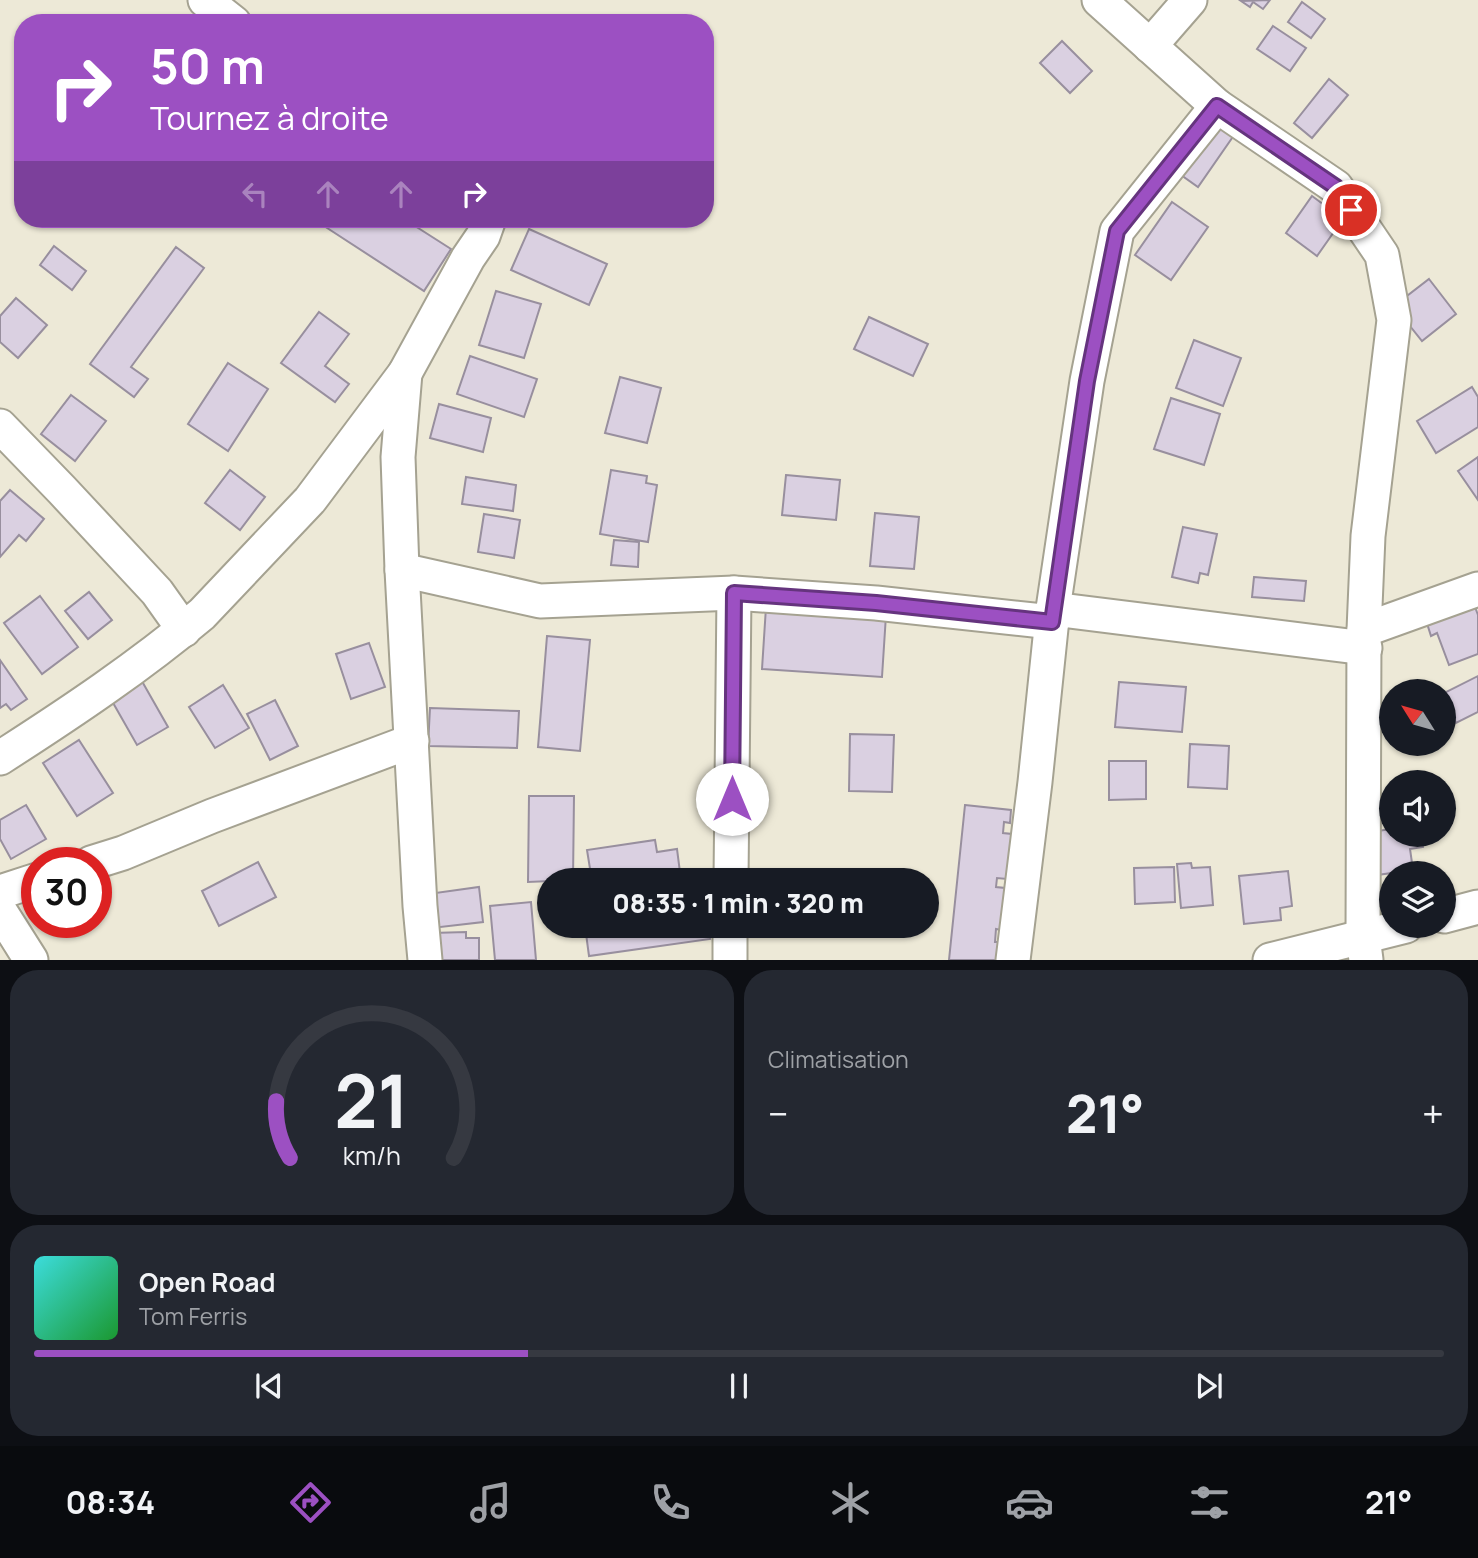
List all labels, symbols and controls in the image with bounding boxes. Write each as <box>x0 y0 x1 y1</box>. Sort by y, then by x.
text: 50 m <box>150 32 265 99</box>
icon: right <box>35 42 126 133</box>
text: Tournez à droite <box>150 96 389 140</box>
icon: left <box>236 175 274 213</box>
icon: ahead <box>309 175 347 213</box>
icon: ahead <box>382 175 420 213</box>
icon: right <box>455 175 493 213</box>
pin <box>1321 180 1381 240</box>
icon: arrive <box>1332 191 1370 229</box>
north arrow <box>1379 679 1456 756</box>
map controls <box>1379 679 1456 938</box>
position arrow <box>695 762 769 836</box>
button: sound <box>1379 770 1456 847</box>
speed limit sign: 30 <box>21 847 112 938</box>
button: layers <box>1379 861 1456 938</box>
text: 08:35 · 1 min · 320 m <box>612 885 864 921</box>
text: Climatisation <box>768 1043 909 1075</box>
text: 21 <box>334 1051 410 1151</box>
text: 21° <box>1066 1078 1145 1149</box>
text: − <box>768 1087 789 1139</box>
text: + <box>1422 1087 1444 1139</box>
text: km/h <box>343 1138 401 1173</box>
text: Open Road <box>139 1264 275 1300</box>
text: Tom Ferris <box>139 1300 247 1332</box>
icon: previous <box>250 1367 288 1405</box>
icon: pause <box>720 1367 758 1405</box>
icon: next <box>1190 1367 1228 1405</box>
icon: directions <box>286 1478 335 1527</box>
icon: music <box>466 1478 515 1527</box>
icon: phone <box>646 1478 695 1527</box>
icon: climate <box>826 1478 875 1527</box>
icon: car <box>1005 1478 1054 1527</box>
icon: filters <box>1185 1478 1234 1527</box>
text: 08:34 <box>65 1480 155 1524</box>
text: 21° <box>1365 1480 1413 1524</box>

